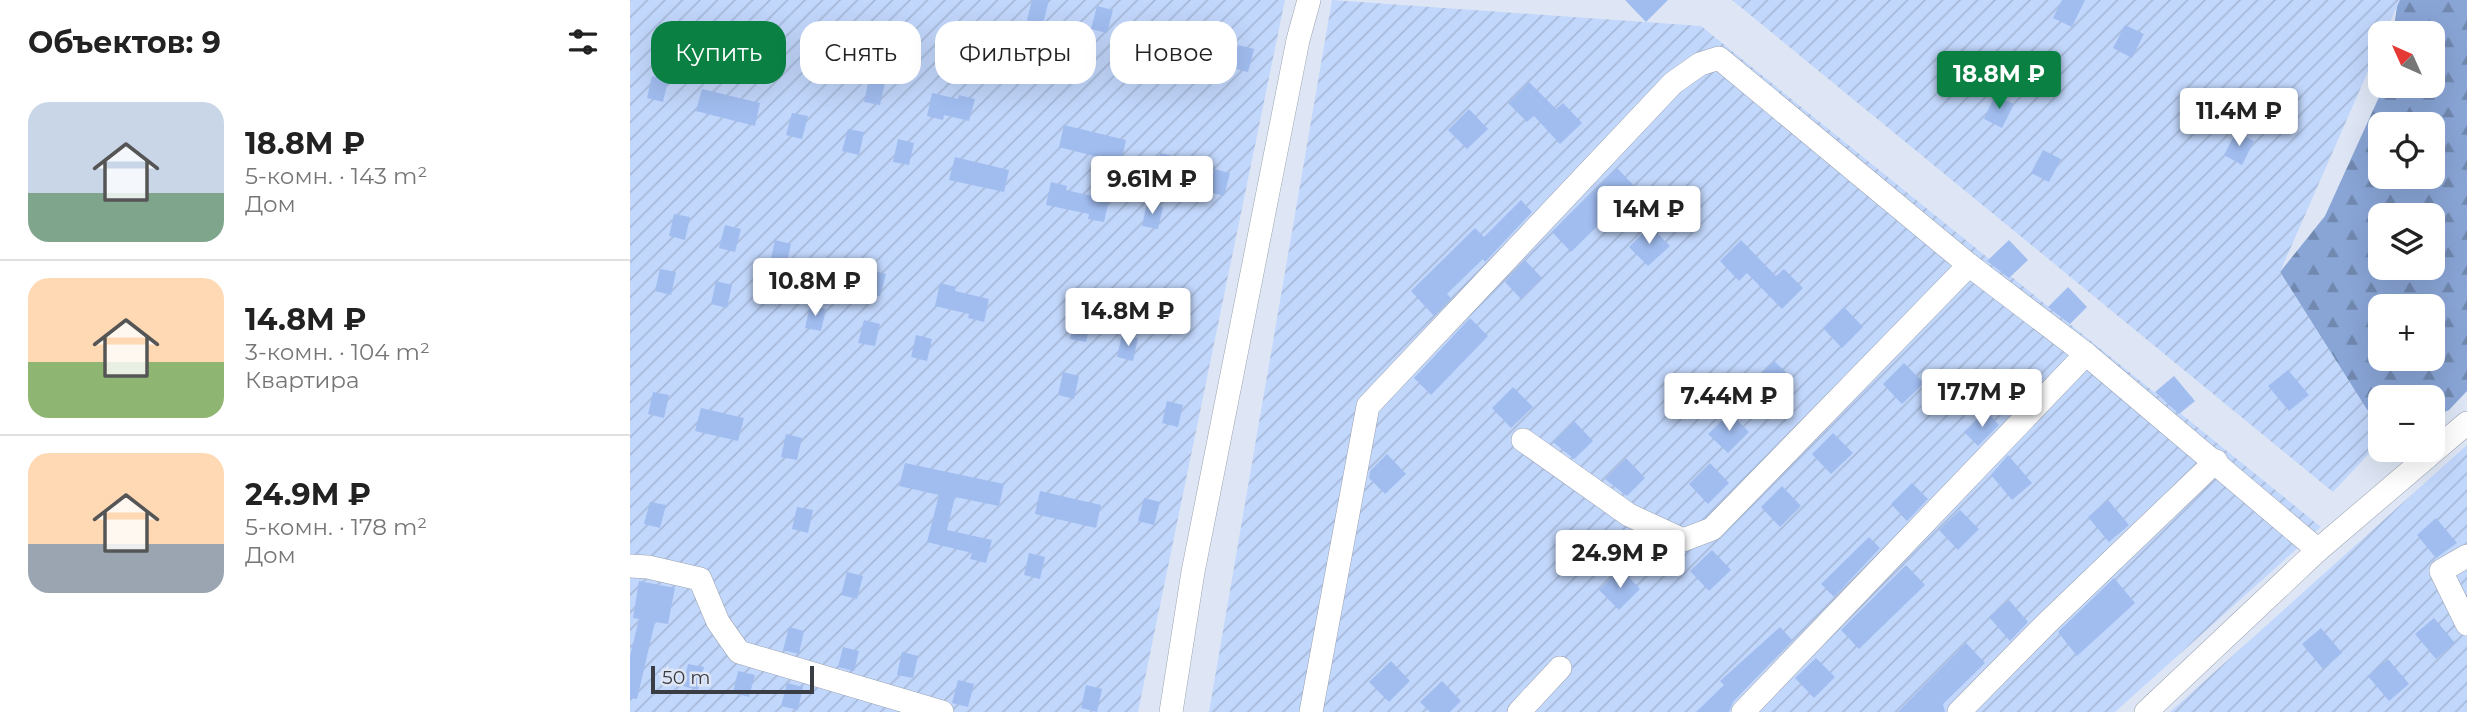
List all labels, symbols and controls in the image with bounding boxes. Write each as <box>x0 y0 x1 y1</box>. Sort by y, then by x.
chip: Купить <box>651 21 786 84</box>
chip: Снять <box>800 21 921 84</box>
chip: Фильтры <box>935 21 1096 84</box>
chip: Новое <box>1110 21 1237 84</box>
north arrow <box>2368 21 2445 98</box>
map controls <box>2368 21 2445 462</box>
icon: filters <box>564 23 602 61</box>
text: Объектов: 9 <box>28 24 221 61</box>
pin: 18.8M ₽ <box>1934 52 2064 111</box>
text: 18.8M ₽ <box>1953 60 2045 88</box>
pin: 11.4M ₽ <box>2174 88 2304 148</box>
text: 11.4M ₽ <box>2196 97 2282 125</box>
button: locate <box>2368 112 2445 189</box>
text: 18.8M ₽ <box>245 125 365 162</box>
icon: home <box>84 130 168 214</box>
pin: 9.61M ₽ <box>1087 156 1217 216</box>
text: 5-комн. · 143 m² <box>245 162 427 190</box>
text: 9.61M ₽ <box>1107 165 1197 193</box>
pin: 14M ₽ <box>1600 187 1698 246</box>
text: Дом <box>245 190 296 218</box>
text: 14M ₽ <box>1613 195 1685 223</box>
button: layers <box>2368 203 2445 280</box>
pin: 10.8M ₽ <box>750 258 880 318</box>
text: 10.8M ₽ <box>769 267 861 295</box>
pin: 14.8M ₽ <box>1063 288 1193 348</box>
button: + <box>2368 294 2445 371</box>
text: 14.8M ₽ <box>1081 297 1175 325</box>
text: 14.8M ₽ <box>245 301 366 338</box>
icon: home <box>84 306 168 390</box>
text: 3-комн. · 104 m² <box>245 338 430 366</box>
text: Квартира <box>245 366 359 394</box>
pin: 17.7M ₽ <box>1917 370 2047 429</box>
pin: 7.44M ₽ <box>1664 374 1794 433</box>
text: 17.7M ₽ <box>1938 378 2026 406</box>
text: 7.44M ₽ <box>1680 382 1778 410</box>
button: − <box>2368 385 2445 462</box>
text: 24.9M ₽ <box>245 476 371 513</box>
icon: home <box>84 481 168 565</box>
text: 5-комн. · 178 m² <box>245 513 427 541</box>
pin: 24.9M ₽ <box>1555 530 1685 590</box>
text: 24.9M ₽ <box>1572 539 1668 567</box>
text: Дом <box>245 541 296 569</box>
scale bar <box>651 663 814 695</box>
text: 50 m <box>662 666 710 689</box>

